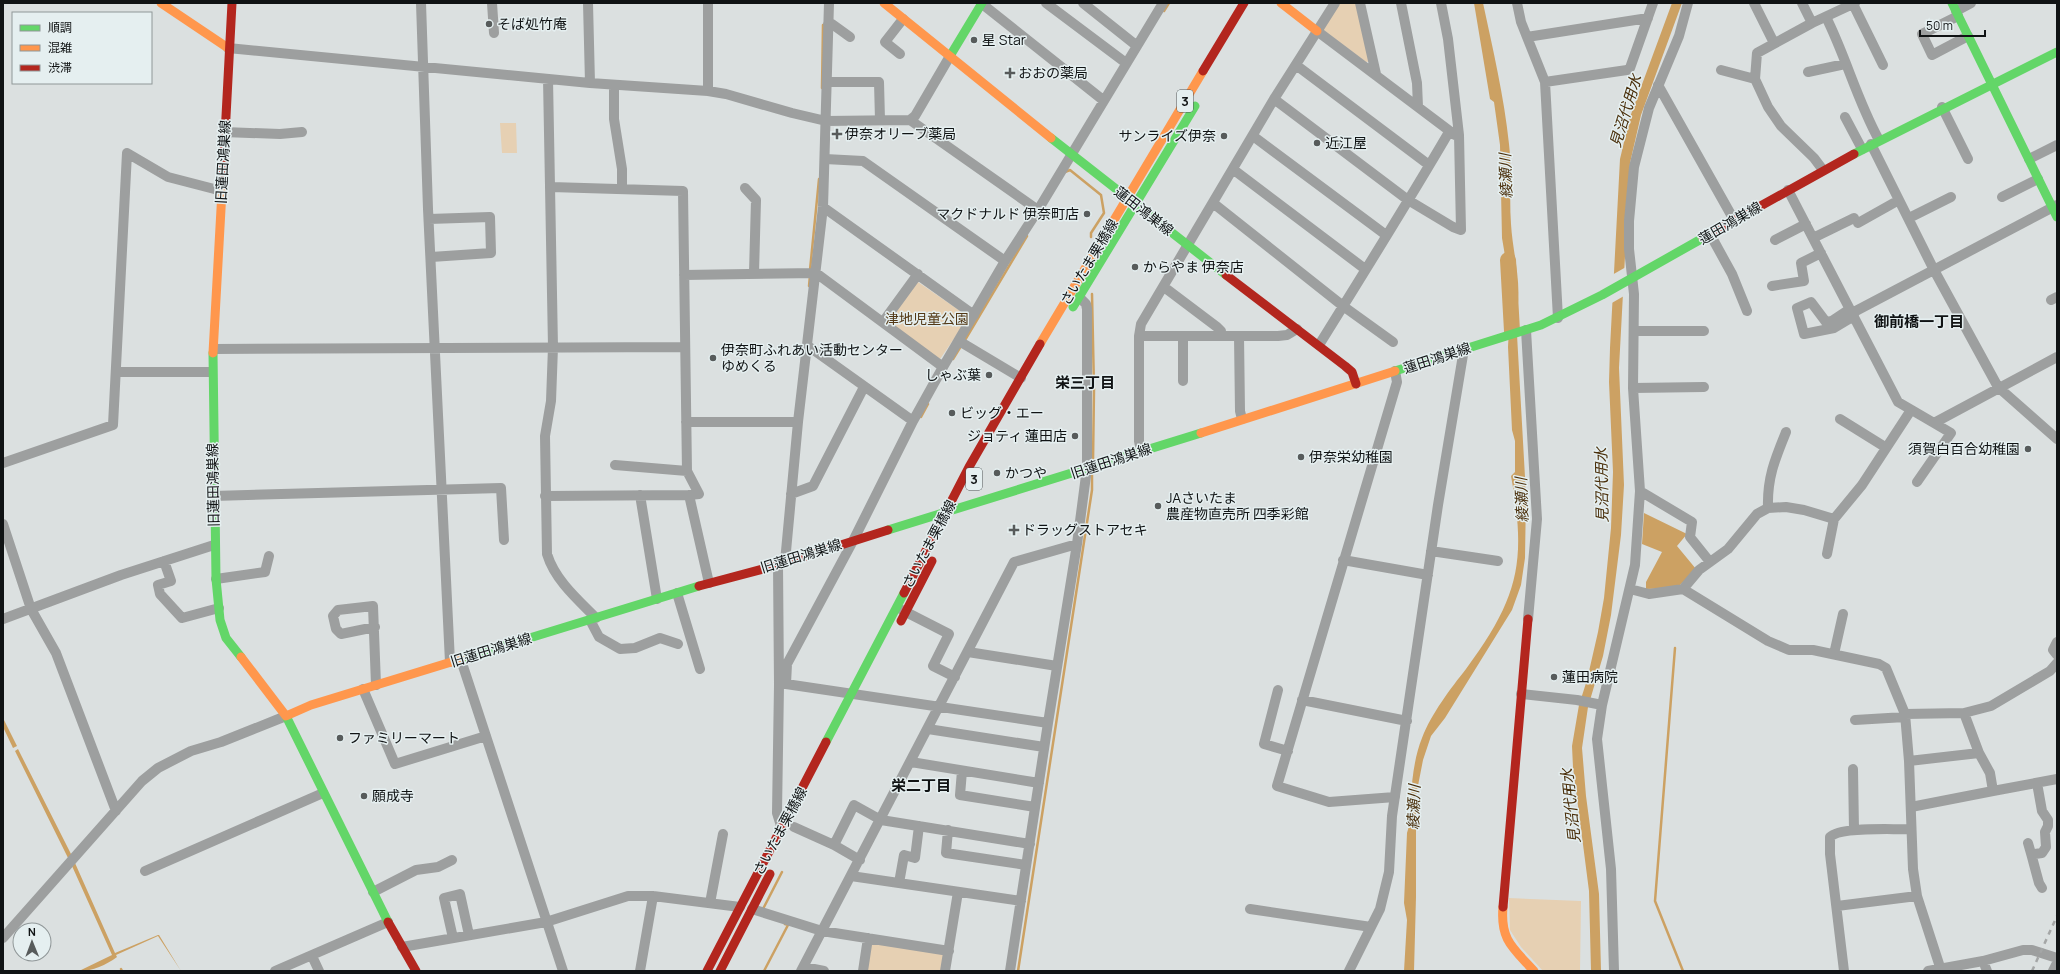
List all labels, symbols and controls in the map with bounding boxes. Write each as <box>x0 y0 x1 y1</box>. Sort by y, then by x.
legend <box>12 12 152 84</box>
scale bar <box>1920 12 1985 38</box>
place label: そば処竹庵 <box>497 14 567 33</box>
text: 50 m <box>1926 17 1953 34</box>
text: 順調 <box>48 19 72 36</box>
marker: そば処竹庵 <box>484 19 494 29</box>
place label: 星 Star <box>982 30 1026 49</box>
marker: 星 Star <box>969 35 979 45</box>
text: 混雑 <box>48 39 72 56</box>
text: 渋滞 <box>48 59 72 76</box>
place label: おおの薬局 <box>1018 63 1088 82</box>
marker: おおの薬局 <box>1005 68 1015 78</box>
water label: 見沼代用水 <box>1605 70 1647 150</box>
road number: 3 <box>1177 90 1193 112</box>
street label: 旧蓮田鴻巣線 <box>211 120 234 204</box>
place label: 伊奈オリーブ薬局 <box>845 124 956 143</box>
place label: サンライズ伊奈 <box>1118 126 1216 145</box>
marker: 伊奈オリーブ薬局 <box>832 129 842 139</box>
marker: サンライズ伊奈 <box>1219 131 1229 141</box>
place label: 近江屋 <box>1325 133 1367 152</box>
marker: 近江屋 <box>1312 138 1322 148</box>
water label: 綾瀬川 <box>1494 151 1517 199</box>
street label: 蓮田鴻巣線 <box>1111 182 1178 240</box>
street label: 蓮田鴻巣線 <box>1695 197 1765 248</box>
place label: マクドナルド 伊奈町店 <box>936 204 1079 223</box>
marker: マクドナルド 伊奈町店 <box>1082 209 1092 219</box>
street label: さいたま栗橋線 <box>1055 215 1122 308</box>
place label: からやま 伊奈店 <box>1143 257 1244 276</box>
marker: からやま 伊奈店 <box>1130 262 1140 272</box>
park label: 津地児童公園 <box>885 309 969 328</box>
district label: 御前橋一丁目 <box>1874 311 1964 332</box>
street label: 蓮田鴻巣線 <box>1401 338 1473 377</box>
place label: 伊奈町ふれあい活動センター ゆめくる <box>721 340 903 375</box>
marker: 伊奈町ふれあい活動センター ゆめくる <box>708 353 718 363</box>
place label: しゃぶ葉 <box>925 365 981 384</box>
marker: しゃぶ葉 <box>984 370 994 380</box>
district label: 栄三丁目 <box>1055 372 1115 393</box>
place label: ビッグ・エー <box>960 403 1044 422</box>
marker: ビッグ・エー <box>947 408 957 418</box>
place label: ジョティ 蓮田店 <box>967 426 1067 445</box>
marker: ジョティ 蓮田店 <box>1070 431 1080 441</box>
street label: 旧蓮田鴻巣線 <box>1068 439 1154 483</box>
place label: 須賀白百合幼稚園 <box>1908 439 2020 458</box>
street label: 旧蓮田鴻巣線 <box>202 443 223 527</box>
marker: 須賀白百合幼稚園 <box>2023 444 2033 454</box>
water label: 見沼代用水 <box>1590 445 1613 523</box>
place label: 伊奈栄幼稚園 <box>1309 447 1393 466</box>
marker: 伊奈栄幼稚園 <box>1296 452 1306 462</box>
place label: かつや <box>1005 463 1047 482</box>
road number: 3 <box>966 468 982 490</box>
marker: かつや <box>992 468 1002 478</box>
water label: 綾瀬川 <box>1510 475 1533 523</box>
place label: JAさいたま 農産物直売所 四季彩館 <box>1166 488 1309 523</box>
street label: さいたま栗橋線 <box>897 496 960 591</box>
marker: JAさいたま 農産物直売所 四季彩館 <box>1153 501 1163 511</box>
place label: ドラッグストアセキ <box>1022 520 1148 539</box>
marker: ドラッグストアセキ <box>1009 525 1019 535</box>
street label: 旧蓮田鴻巣線 <box>758 534 844 577</box>
street label: 旧蓮田鴻巣線 <box>448 628 534 671</box>
place label: 蓮田病院 <box>1562 667 1618 686</box>
marker: 蓮田病院 <box>1549 672 1559 682</box>
place label: ファミリーマート <box>348 728 460 747</box>
marker: ファミリーマート <box>335 733 345 743</box>
water label: 見沼代用水 <box>1556 766 1585 844</box>
district label: 栄二丁目 <box>891 775 951 796</box>
water label: 綾瀬川 <box>1402 782 1425 830</box>
street label: さいたま栗橋線 <box>748 783 811 878</box>
place label: 願成寺 <box>372 786 414 805</box>
marker: 願成寺 <box>359 791 369 801</box>
north arrow <box>12 922 52 962</box>
text: N <box>28 924 36 939</box>

